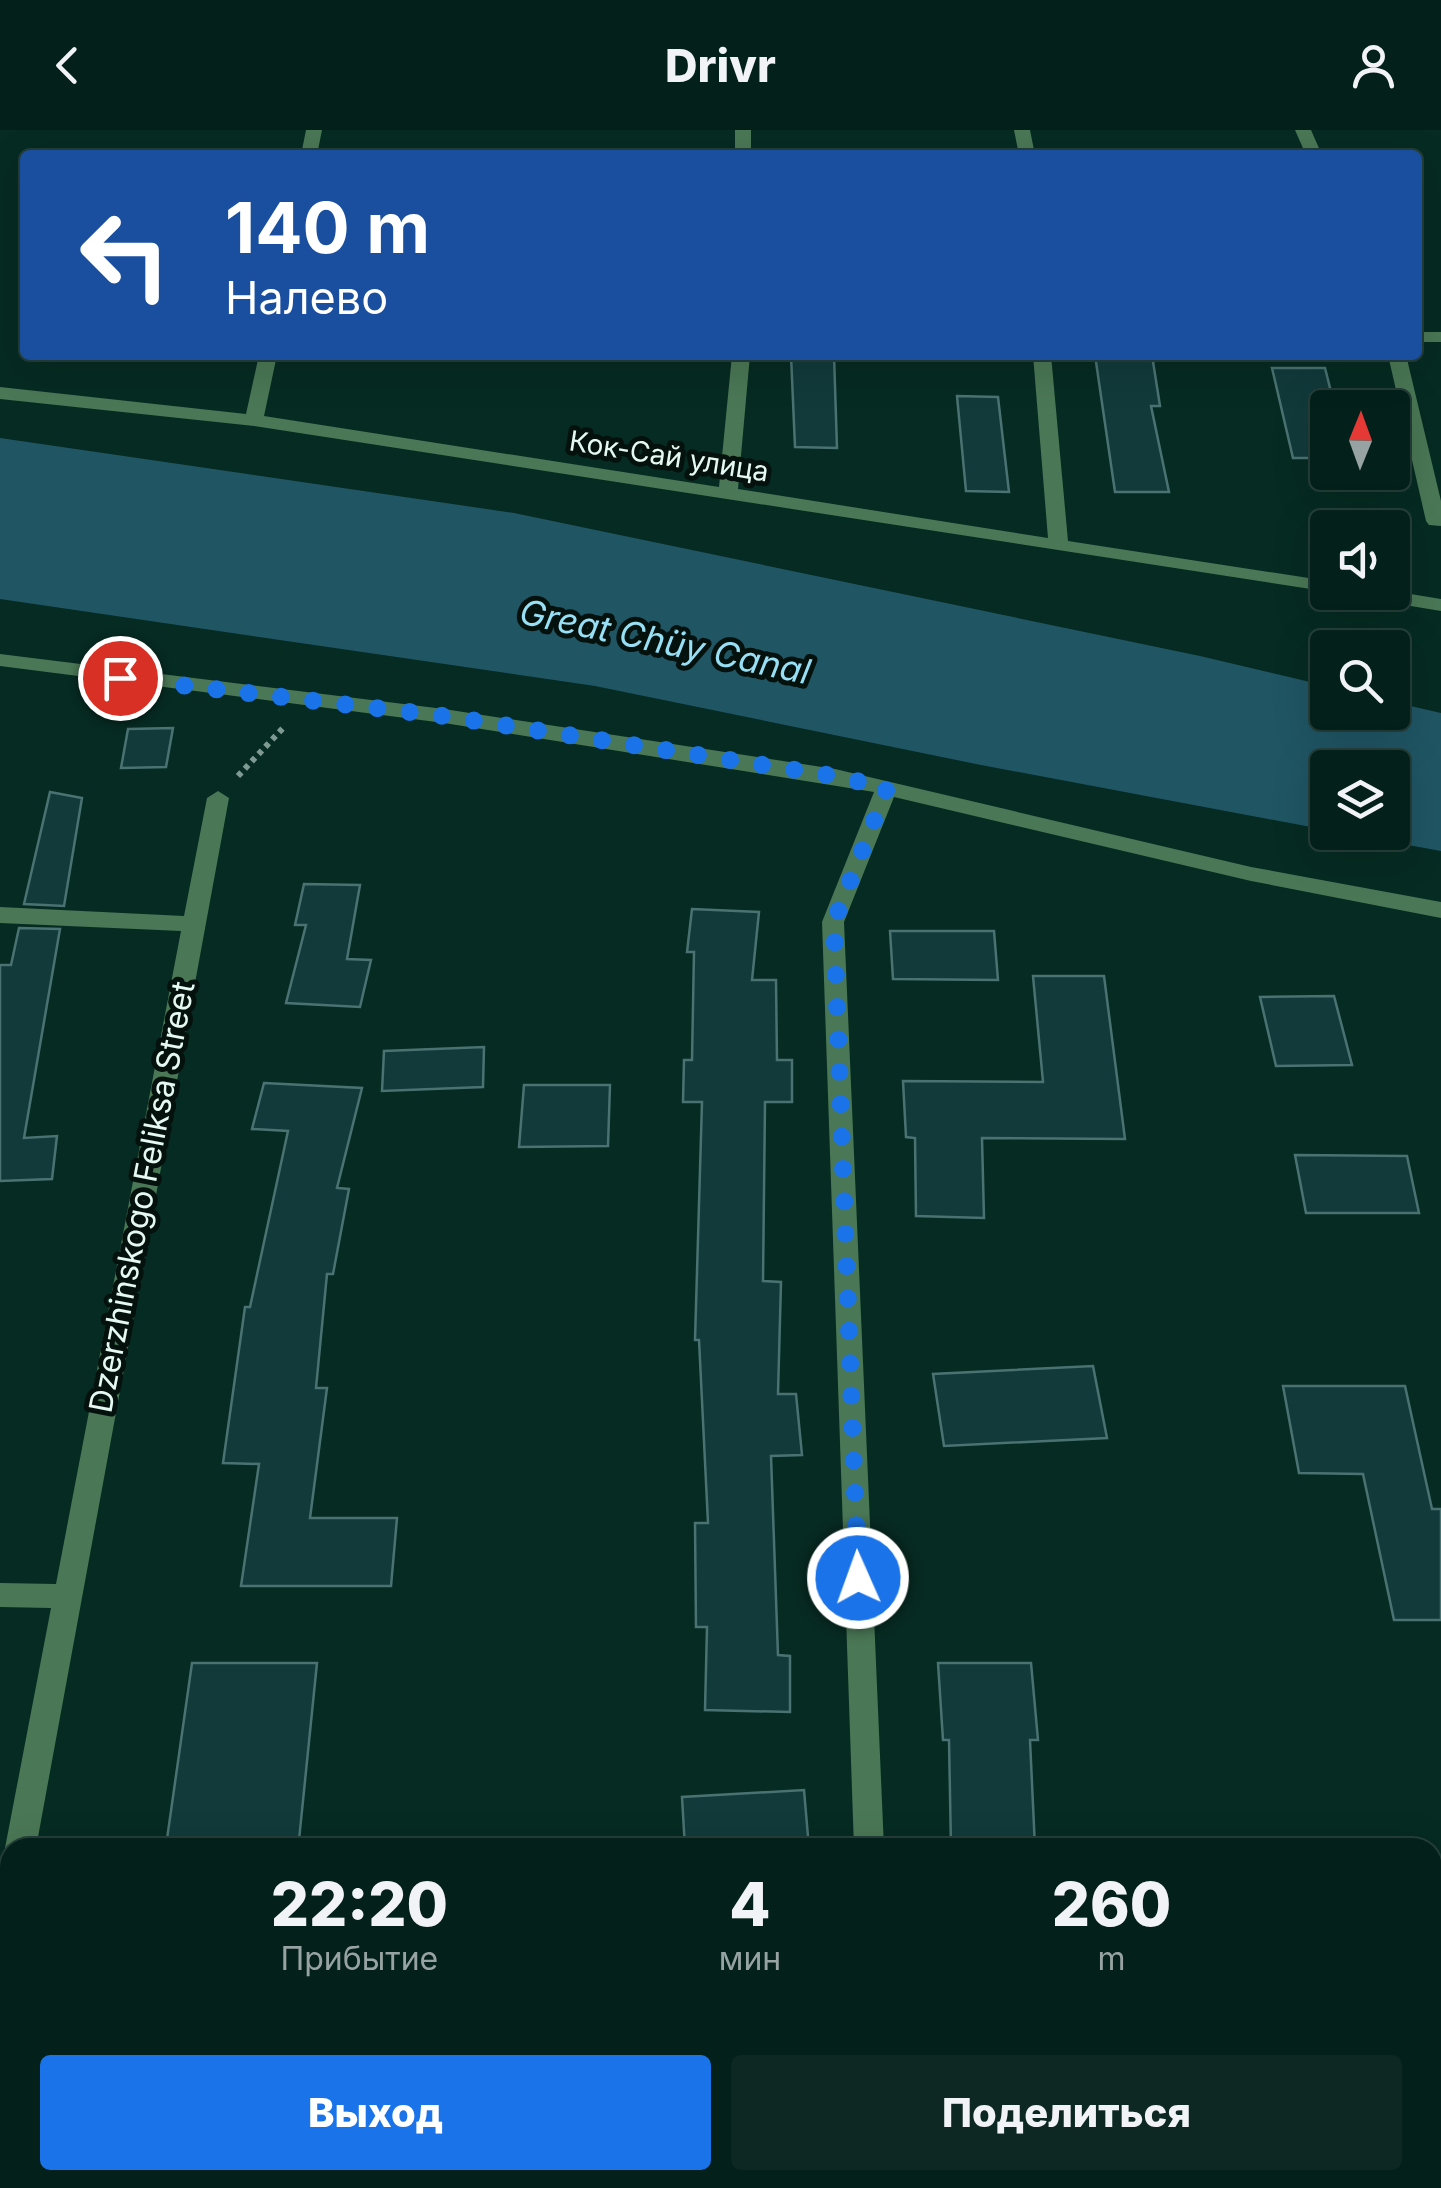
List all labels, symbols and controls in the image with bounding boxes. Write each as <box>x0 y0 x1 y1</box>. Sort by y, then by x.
icon: back <box>40 38 95 93</box>
text: Drivr <box>665 38 776 93</box>
icon: person <box>1346 38 1401 93</box>
text: 140 m <box>225 185 430 270</box>
icon: left <box>60 190 190 320</box>
text: Налево <box>225 270 388 325</box>
north arrow <box>1310 390 1410 490</box>
map controls <box>1310 390 1410 850</box>
street label: Кок-Сай улица <box>567 423 771 489</box>
button: sound <box>1310 510 1410 610</box>
water label: Great Chüy Canal <box>516 590 815 692</box>
button: search <box>1310 630 1410 730</box>
pin <box>78 636 163 721</box>
icon: arrive <box>93 651 148 706</box>
button: layers <box>1310 750 1410 850</box>
street label: Dzerzhinskogo Feliksa Street <box>81 978 202 1416</box>
position arrow <box>806 1526 910 1630</box>
text: 22:20 <box>271 1868 448 1940</box>
text: 4 <box>729 1868 771 1940</box>
text: 260 <box>1052 1868 1171 1940</box>
text: Прибытие <box>280 1939 438 1978</box>
text: мин <box>719 1939 781 1978</box>
text: m <box>1098 1939 1126 1978</box>
button: Выход <box>40 2055 711 2170</box>
button: Поделиться <box>731 2055 1402 2170</box>

